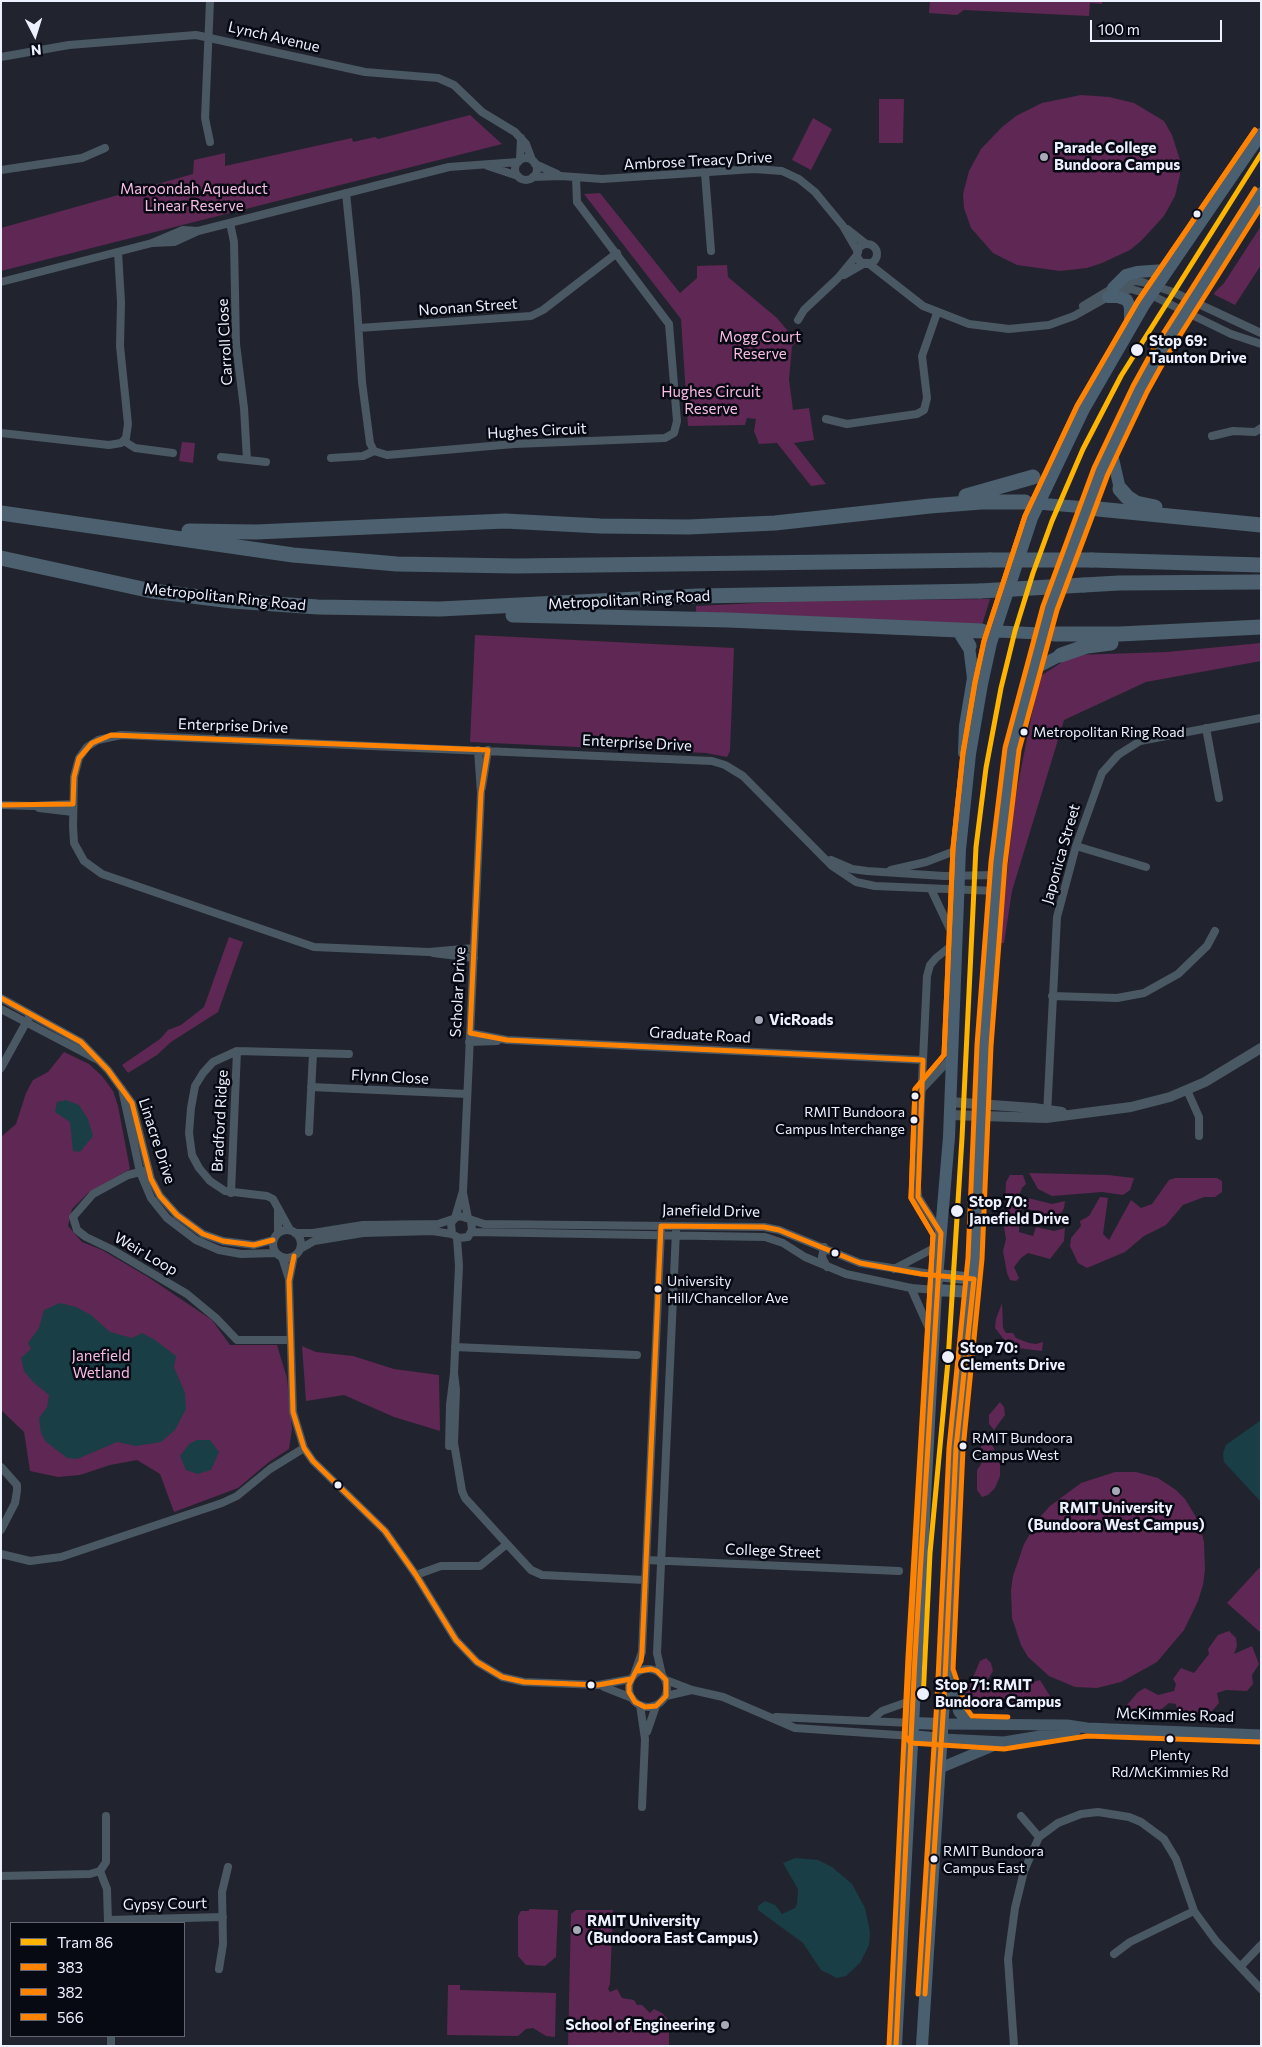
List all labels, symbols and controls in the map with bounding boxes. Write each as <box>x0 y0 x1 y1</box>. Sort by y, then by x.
north arrow <box>10 10 60 60</box>
scale bar <box>1092 10 1224 42</box>
street label: Lynch Avenue <box>226 18 322 56</box>
text: 100 m <box>1098 20 1140 38</box>
text: N <box>30 42 42 59</box>
place label: Parade College Bundoora Campus <box>1054 139 1180 174</box>
street label: Ambrose Treacy Drive <box>623 148 773 174</box>
marker: Parade College Bundoora Campus <box>1038 151 1050 163</box>
park label: Maroondah Aqueduct Linear Reserve <box>120 180 268 215</box>
unlabelled marker <box>1192 209 1202 219</box>
street label: Noonan Street <box>418 295 518 319</box>
street label: Carroll Close <box>214 298 236 386</box>
park label: Mogg Court Reserve <box>719 328 801 363</box>
place label: Stop 69: Taunton Drive <box>1149 332 1247 367</box>
marker: Stop 69: Taunton Drive <box>1129 342 1145 358</box>
park label: Hughes Circuit Reserve <box>661 383 761 418</box>
street label: Hughes Circuit <box>487 419 587 443</box>
street label: Metropolitan Ring Road <box>143 580 307 614</box>
street label: Metropolitan Ring Road <box>547 587 711 613</box>
street label: Enterprise Drive <box>178 715 288 737</box>
place label: Metropolitan Ring Road <box>1033 724 1185 740</box>
marker: Metropolitan Ring Road <box>1019 727 1029 737</box>
street label: Enterprise Drive <box>582 731 692 755</box>
street label: Japonica Street <box>1038 802 1084 906</box>
street label: Scholar Drive <box>447 946 469 1038</box>
place label: VicRoads <box>769 1011 834 1029</box>
marker: VicRoads <box>753 1014 765 1026</box>
street label: Graduate Road <box>649 1023 751 1047</box>
street label: Flynn Close <box>351 1066 429 1088</box>
street label: Bradford Ridge <box>208 1069 232 1173</box>
unlabelled marker <box>910 1091 920 1101</box>
street label: Linacre Drive <box>135 1096 179 1186</box>
place label: RMIT Bundoora Campus Interchange <box>775 1104 905 1136</box>
marker: RMIT Bundoora Campus Interchange <box>909 1115 919 1125</box>
place label: Stop 70: Janefield Drive <box>969 1193 1069 1228</box>
street label: Janefield Drive <box>662 1201 760 1221</box>
marker: Stop 70: Janefield Drive <box>949 1203 965 1219</box>
street label: Weir Loop <box>111 1229 181 1279</box>
unlabelled marker <box>830 1248 840 1258</box>
place label: University Hill/Chancellor Ave <box>667 1273 789 1305</box>
marker: University Hill/Chancellor Ave <box>653 1284 663 1294</box>
place label: Stop 70: Clements Drive <box>960 1339 1065 1374</box>
park label: Janefield Wetland <box>72 1347 130 1382</box>
marker: Stop 70: Clements Drive <box>940 1349 956 1365</box>
place label: RMIT Bundoora Campus West <box>972 1430 1073 1462</box>
marker: RMIT Bundoora Campus West <box>958 1441 968 1451</box>
unlabelled marker <box>333 1480 343 1490</box>
marker: RMIT University (Bundoora West Campus) <box>1110 1485 1122 1497</box>
place label: RMIT University (Bundoora West Campus) <box>1027 1499 1205 1534</box>
street label: College Street <box>725 1540 821 1562</box>
place label: Stop 71: RMIT Bundoora Campus <box>935 1676 1061 1711</box>
unlabelled marker <box>586 1680 596 1690</box>
marker: Stop 71: RMIT Bundoora Campus <box>915 1686 931 1702</box>
street label: McKimmies Road <box>1116 1704 1234 1726</box>
marker: Plenty Rd/McKimmies Rd <box>1165 1734 1175 1744</box>
place label: Plenty Rd/McKimmies Rd <box>1111 1747 1229 1780</box>
place label: RMIT Bundoora Campus East <box>943 1843 1044 1875</box>
marker: RMIT Bundoora Campus East <box>929 1854 939 1864</box>
street label: Gypsy Court <box>123 1894 207 1914</box>
place label: RMIT University (Bundoora East Campus) <box>587 1912 758 1947</box>
legend <box>10 1922 185 2037</box>
marker: RMIT University (Bundoora East Campus) <box>571 1924 583 1936</box>
text: Tram 86 <box>57 1933 113 1951</box>
text: 383 <box>57 1958 83 1976</box>
text: 382 <box>57 1983 83 2001</box>
text: 566 <box>57 2008 84 2026</box>
place label: School of Engineering <box>565 2016 715 2034</box>
marker: School of Engineering <box>719 2019 731 2031</box>

